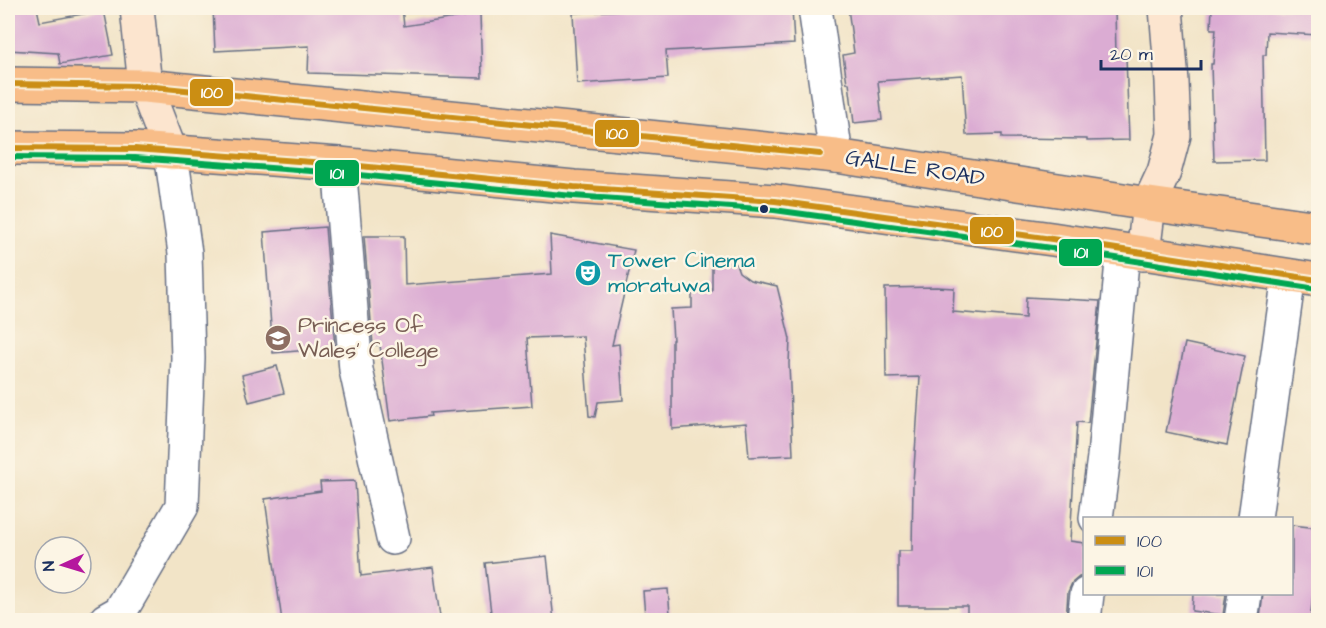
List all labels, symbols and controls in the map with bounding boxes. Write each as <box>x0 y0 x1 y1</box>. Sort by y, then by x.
scale bar <box>1101 33 1202 71</box>
text: 20 m <box>1110 42 1153 67</box>
line badge: 100 <box>189 78 234 107</box>
text: 100 <box>201 82 223 104</box>
line badge: 100 <box>594 119 640 148</box>
text: 100 <box>606 123 628 145</box>
street label: GALLE ROAD <box>843 142 987 194</box>
line badge: 101 <box>314 159 360 187</box>
text: 101 <box>330 163 345 185</box>
unlabelled marker <box>758 203 770 215</box>
line badge: 100 <box>969 216 1015 245</box>
text: 100 <box>981 221 1003 243</box>
line badge: 101 <box>1058 238 1103 267</box>
text: 101 <box>1074 242 1089 264</box>
place label: Tower Cinema moratuwa <box>608 245 755 301</box>
theatre icon: Tower Cinema moratuwa <box>573 258 603 288</box>
place label: Princess Of Wales' College <box>298 310 439 367</box>
school or university icon: Princess Of Wales' College <box>263 323 293 353</box>
legend <box>1083 517 1293 595</box>
text: 100 <box>1137 529 1162 554</box>
north arrow <box>33 535 93 595</box>
text: 101 <box>1137 559 1153 584</box>
text: N <box>38 560 60 572</box>

